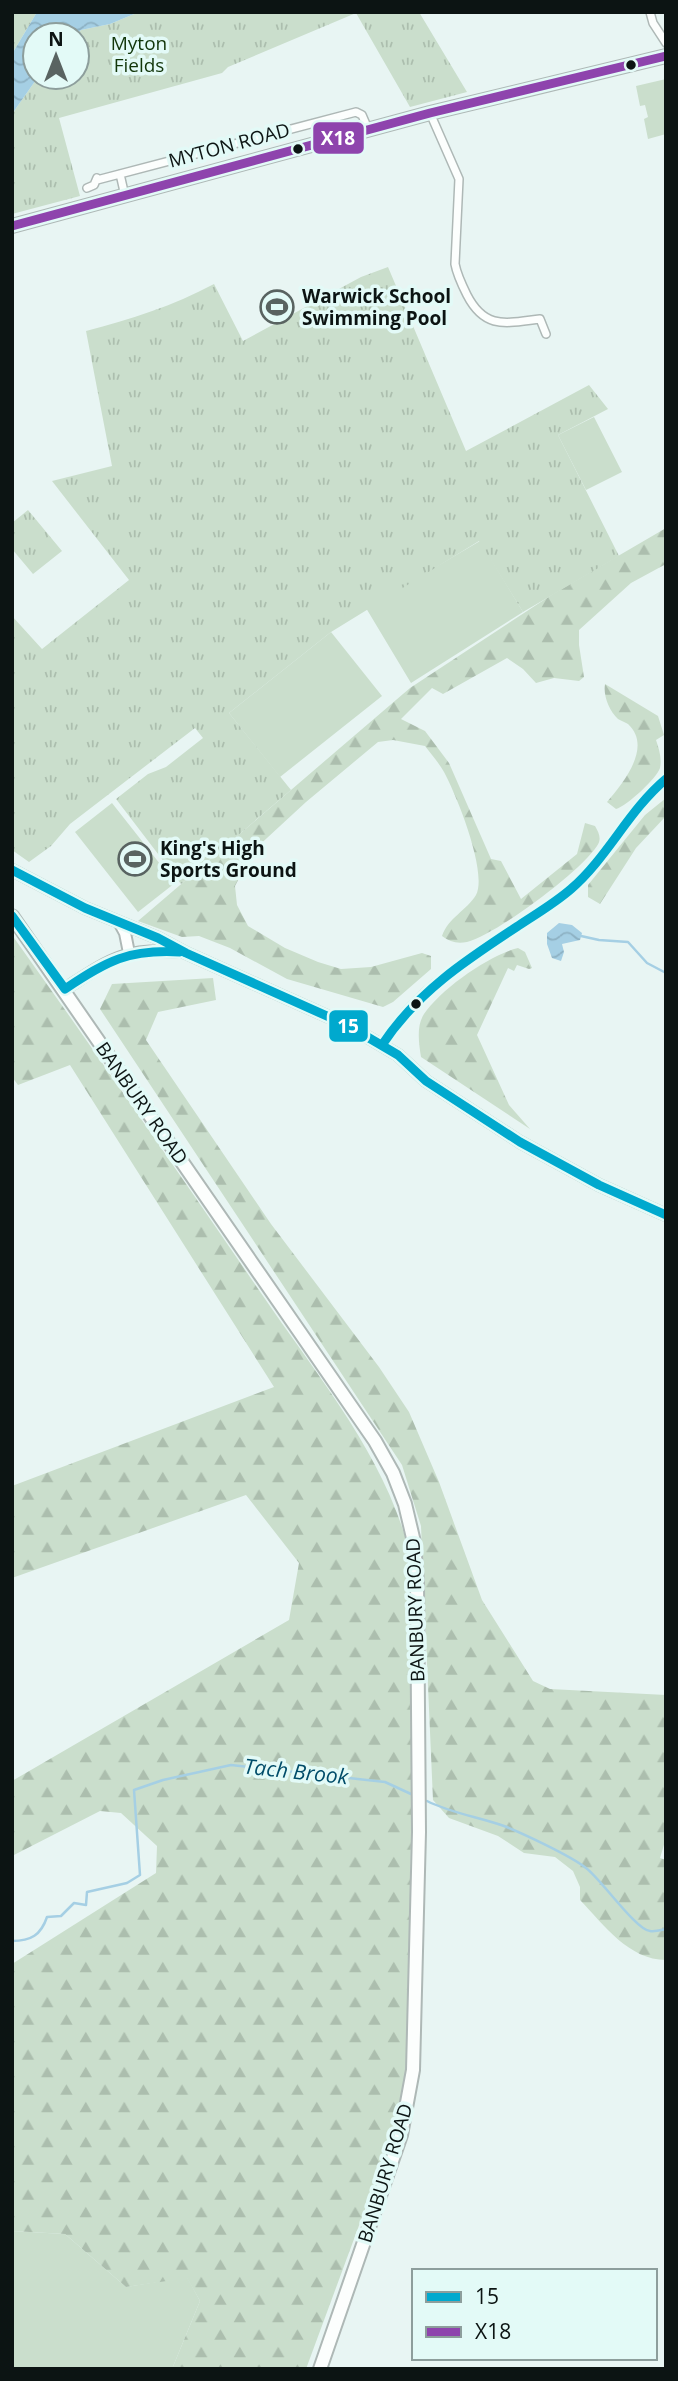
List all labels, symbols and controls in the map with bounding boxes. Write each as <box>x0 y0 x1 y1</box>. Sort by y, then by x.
north arrow <box>21 21 91 91</box>
text: N <box>48 26 64 52</box>
park label: Myton Fields <box>111 30 167 78</box>
unlabelled marker <box>624 58 638 72</box>
street label: MYTON ROAD <box>165 116 293 174</box>
line badge: X18 <box>312 121 365 155</box>
text: X18 <box>321 125 355 151</box>
unlabelled marker <box>291 142 305 156</box>
place label: Warwick School Swimming Pool <box>302 283 451 331</box>
sports icon: Warwick School Swimming Pool <box>258 288 296 326</box>
place label: King's High Sports Ground <box>160 835 297 883</box>
sports icon: King's High Sports Ground <box>116 840 154 878</box>
unlabelled marker <box>409 997 423 1011</box>
line badge: 15 <box>328 1009 369 1043</box>
text: 15 <box>337 1013 359 1039</box>
street label: BANBURY ROAD <box>90 1036 194 1170</box>
street label: BANBURY ROAD <box>399 1537 431 1683</box>
water label: Tach Brook <box>243 1752 350 1790</box>
street label: BANBURY ROAD <box>351 2100 419 2246</box>
legend <box>412 2269 657 2360</box>
text: 15 <box>475 2282 499 2310</box>
text: X18 <box>475 2317 511 2345</box>

